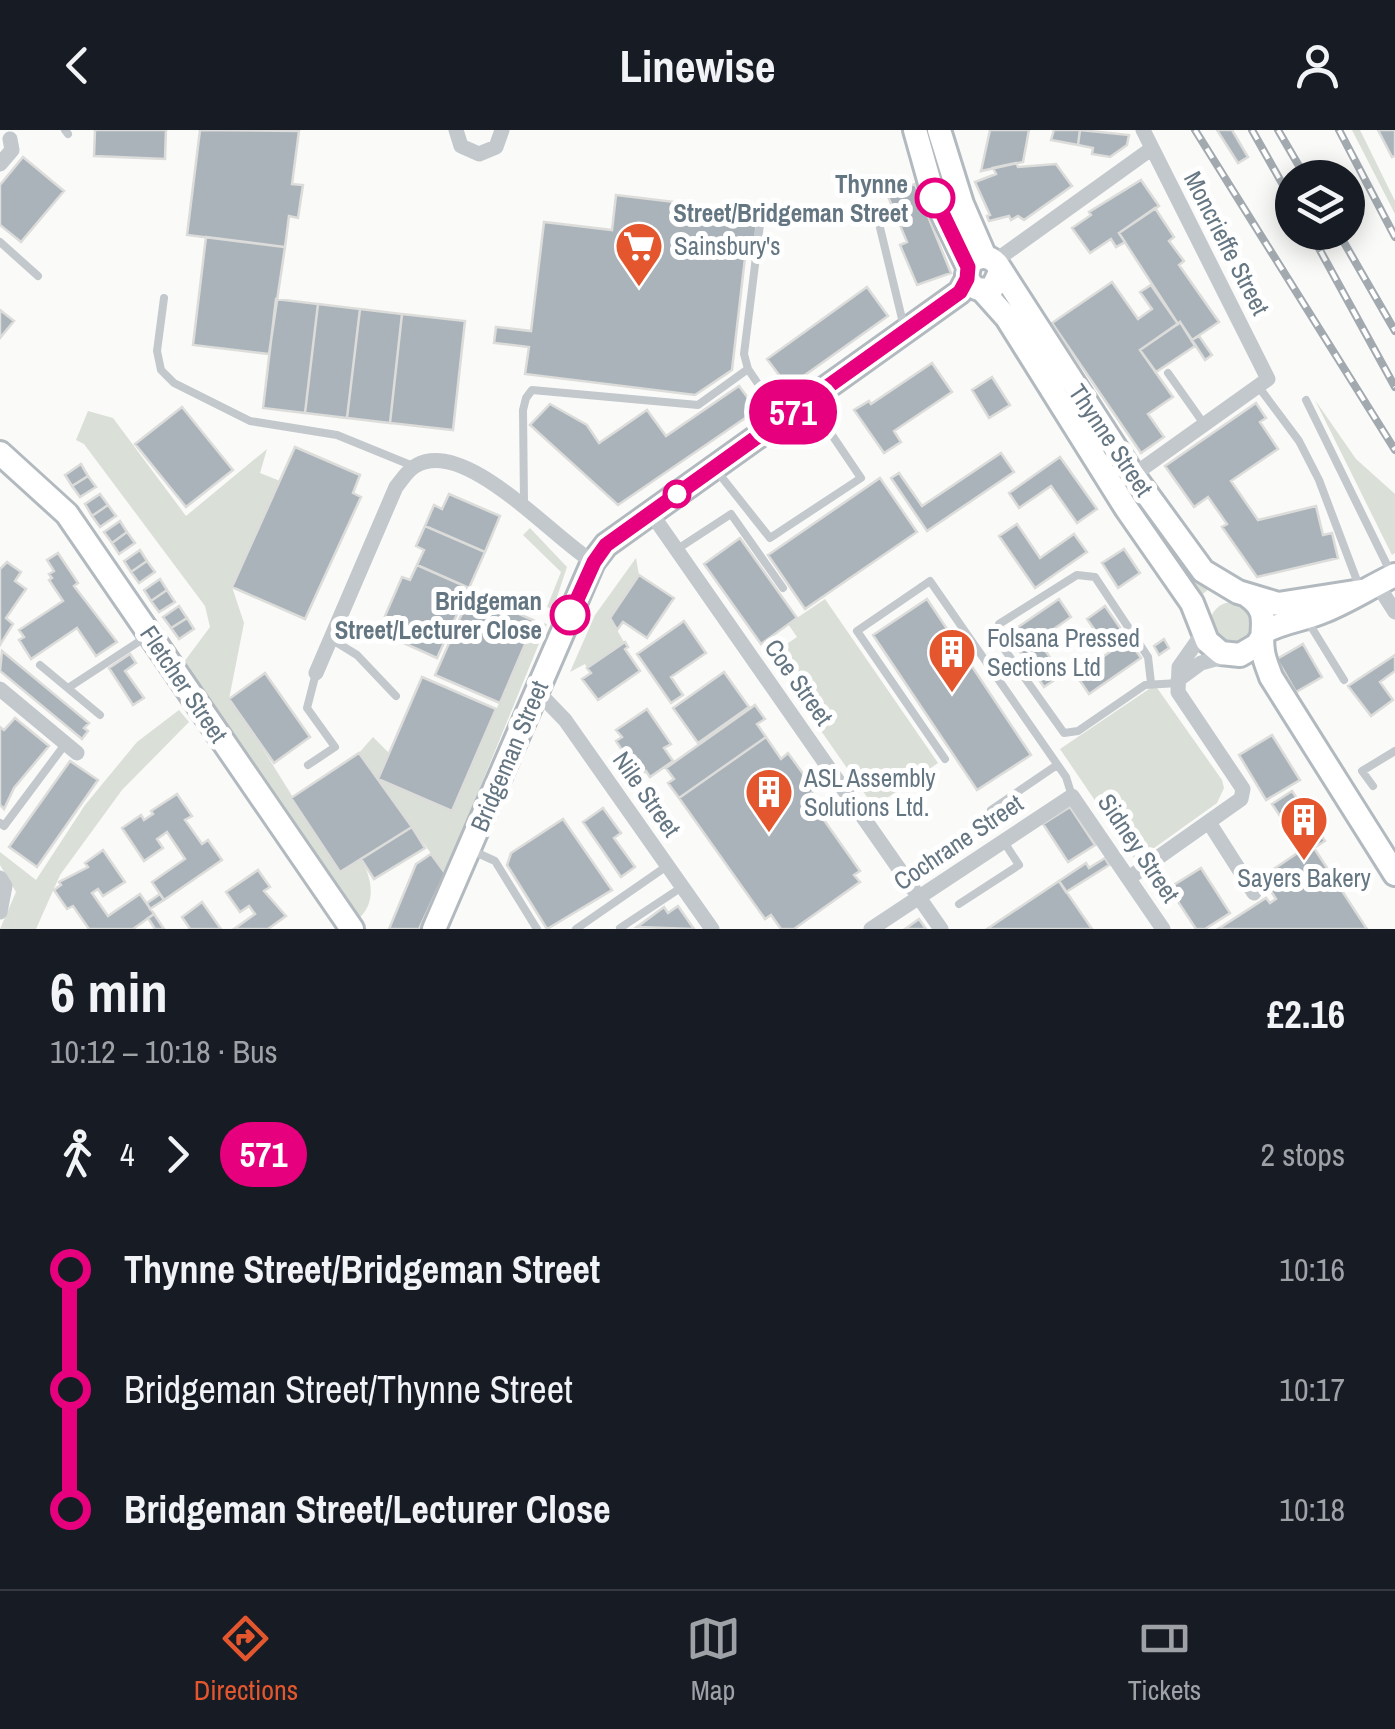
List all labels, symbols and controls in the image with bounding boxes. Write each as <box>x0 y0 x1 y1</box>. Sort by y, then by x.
text: Linewise <box>620 35 775 96</box>
icon: back <box>50 38 105 93</box>
icon: person <box>1290 38 1345 93</box>
map controls <box>1275 160 1365 250</box>
button: layers <box>1275 160 1365 250</box>
street label: Moncrieffe Street <box>1176 165 1278 321</box>
place label: Thynne Street/Bridgeman Street <box>673 167 908 230</box>
marker: Thynne Street/Bridgeman Street <box>916 179 954 217</box>
supermarket icon: Sainsbury's <box>613 220 665 288</box>
place label: Sainsbury's <box>674 229 780 263</box>
street label: Thynne Street <box>1061 377 1161 503</box>
line badge: 571 <box>736 380 850 444</box>
text: 571 <box>769 389 817 436</box>
unlabelled marker <box>664 481 690 507</box>
place label: Bridgeman Street/Lecturer Close <box>335 584 542 647</box>
marker: Bridgeman Street/Lecturer Close <box>551 596 589 634</box>
street label: Fletcher Street <box>132 619 236 749</box>
place label: Folsana Pressed Sections Ltd <box>987 621 1140 684</box>
building icon: Folsana Pressed Sections Ltd <box>926 626 978 694</box>
street label: Coe Street <box>757 632 841 732</box>
street label: Bridgeman Street <box>462 675 556 837</box>
street label: Nile Street <box>605 745 689 844</box>
place label: ASL Assembly Solutions Ltd. <box>803 761 936 824</box>
building icon: ASL Assembly Solutions Ltd. <box>743 766 795 834</box>
street label: Cochrane Street <box>887 786 1030 898</box>
street label: Sidney Street <box>1090 787 1188 909</box>
building icon: Sayers Bakery <box>1278 794 1330 862</box>
place label: Sayers Bakery <box>1237 861 1371 895</box>
text: 6 min <box>50 955 168 1029</box>
text: £2.16 <box>1267 989 1345 1040</box>
text: 10:12 – 10:18 · Bus <box>50 1030 278 1073</box>
icon: walk <box>50 1127 105 1182</box>
icon: forward <box>150 1127 205 1182</box>
text: 571 <box>240 1131 287 1178</box>
text: 4 <box>120 1133 135 1176</box>
text: 2 stops <box>1260 1133 1345 1176</box>
text: Thynne Street/Bridgeman Street <box>124 1244 600 1295</box>
text: 10:16 <box>1279 1248 1345 1291</box>
text: Bridgeman Street/Thynne Street <box>124 1364 573 1415</box>
text: 10:17 <box>1279 1368 1345 1411</box>
text: Bridgeman Street/Lecturer Close <box>124 1484 611 1535</box>
text: 10:18 <box>1279 1488 1345 1531</box>
tab: Directions <box>194 1611 298 1709</box>
tab: Map <box>686 1611 741 1709</box>
tab: Tickets <box>1128 1611 1201 1709</box>

